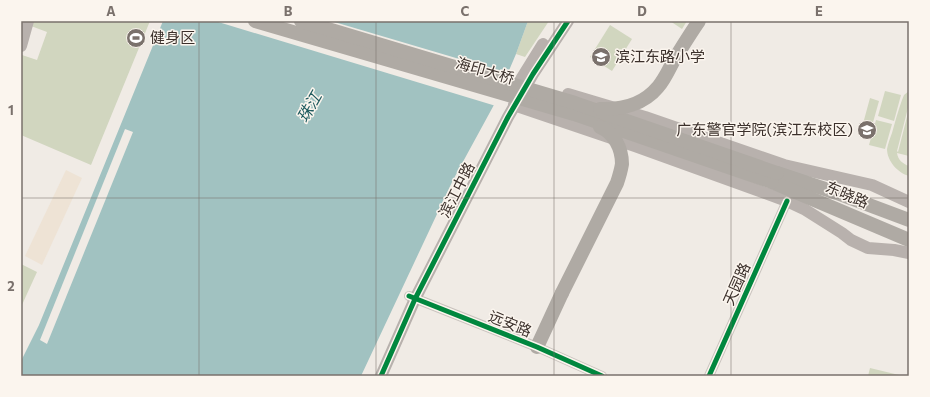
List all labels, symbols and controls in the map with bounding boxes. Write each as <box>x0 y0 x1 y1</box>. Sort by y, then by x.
text: A <box>106 3 116 19</box>
text: B <box>284 3 293 19</box>
text: C <box>461 3 470 19</box>
text: D <box>637 3 647 19</box>
text: E <box>815 3 823 19</box>
sports icon: 健身区 <box>125 27 147 49</box>
place label: 健身区 <box>150 28 195 46</box>
school or university icon: 滨江东路小学 <box>590 46 612 68</box>
place label: 滨江东路小学 <box>615 47 705 65</box>
street label: 海印大桥 <box>454 53 517 87</box>
water label: 珠江 <box>292 86 326 125</box>
text: 1 <box>8 102 14 118</box>
school or university icon: 广东警官学院(滨江东校区) <box>856 119 878 141</box>
place label: 广东警官学院(滨江东校区) <box>676 120 853 138</box>
street label: 滨江中路 <box>434 159 478 220</box>
street label: 东晓路 <box>823 177 872 211</box>
street label: 天园路 <box>719 259 753 308</box>
text: 2 <box>7 278 15 294</box>
street label: 远安路 <box>486 306 535 340</box>

